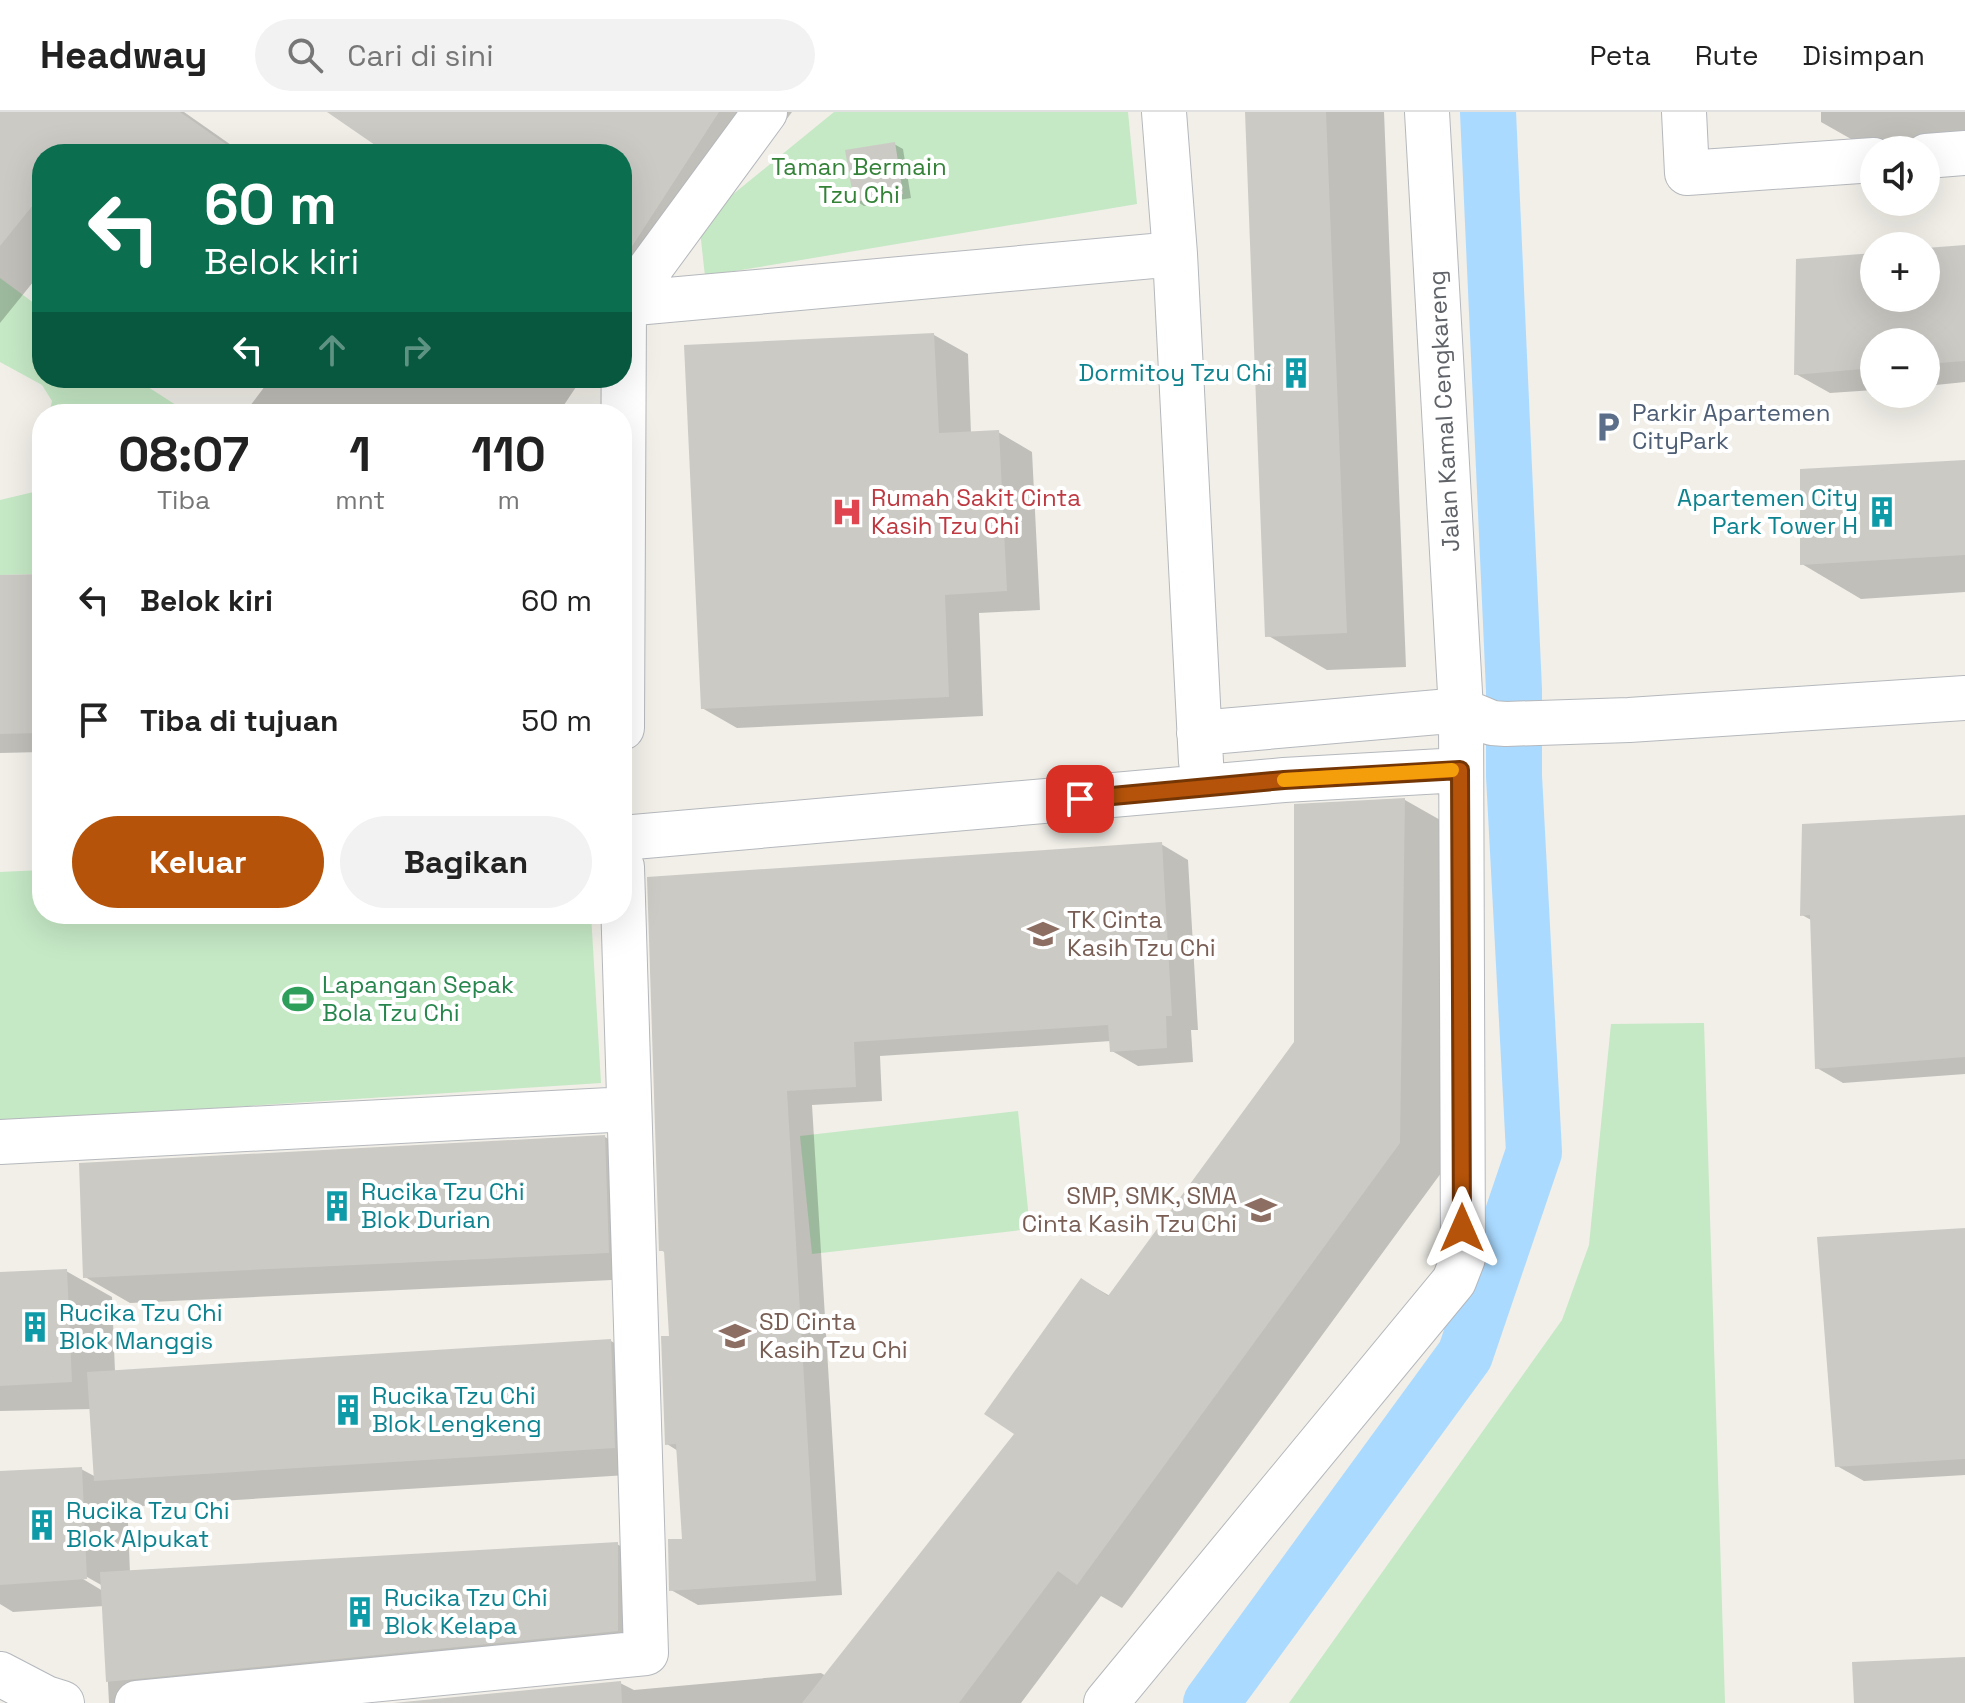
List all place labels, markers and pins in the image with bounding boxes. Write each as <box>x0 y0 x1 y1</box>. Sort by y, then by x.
building icon: Dormitoy Tzu Chi <box>1279 356 1313 390</box>
place label: Dormitoy Tzu Chi <box>1078 357 1272 388</box>
place label: Parkir Apartemen CityPark <box>1632 397 1830 456</box>
parking icon: Parkir Apartemen CityPark <box>1591 410 1625 444</box>
place label: Rumah Sakit Cinta Kasih Tzu Chi <box>871 482 1081 541</box>
place label: Apartemen City Park Tower H <box>1677 482 1858 541</box>
hospital icon: Rumah Sakit Cinta Kasih Tzu Chi <box>830 495 864 529</box>
building icon: Apartemen City Park Tower H <box>1865 495 1899 529</box>
pin <box>1046 765 1114 833</box>
place label: TK Cinta Kasih Tzu Chi <box>1067 904 1216 963</box>
school or university icon: TK Cinta Kasih Tzu Chi <box>1026 917 1060 951</box>
place label: Lapangan Sepak Bola Tzu Chi <box>322 969 514 1028</box>
sports icon: Lapangan Sepak Bola Tzu Chi <box>281 982 315 1016</box>
place label: Rucika Tzu Chi Blok Durian <box>361 1176 525 1235</box>
place label: SMP, SMK, SMA Cinta Kasih Tzu Chi <box>1022 1180 1237 1239</box>
building icon: Rucika Tzu Chi Blok Durian <box>320 1189 354 1223</box>
school or university icon: SMP, SMK, SMA Cinta Kasih Tzu Chi <box>1244 1193 1278 1227</box>
place label: Rucika Tzu Chi Blok Manggis <box>59 1297 223 1356</box>
place label: SD Cinta Kasih Tzu Chi <box>759 1306 908 1365</box>
building icon: Rucika Tzu Chi Blok Manggis <box>18 1310 52 1344</box>
school or university icon: SD Cinta Kasih Tzu Chi <box>718 1319 752 1353</box>
place label: Rucika Tzu Chi Blok Lengkeng <box>372 1380 542 1439</box>
building icon: Rucika Tzu Chi Blok Lengkeng <box>331 1393 365 1427</box>
place label: Rucika Tzu Chi Blok Alpukat <box>66 1495 230 1554</box>
building icon: Rucika Tzu Chi Blok Alpukat <box>25 1508 59 1542</box>
place label: Rucika Tzu Chi Blok Kelapa <box>384 1582 548 1641</box>
building icon: Rucika Tzu Chi Blok Kelapa <box>343 1595 377 1629</box>

